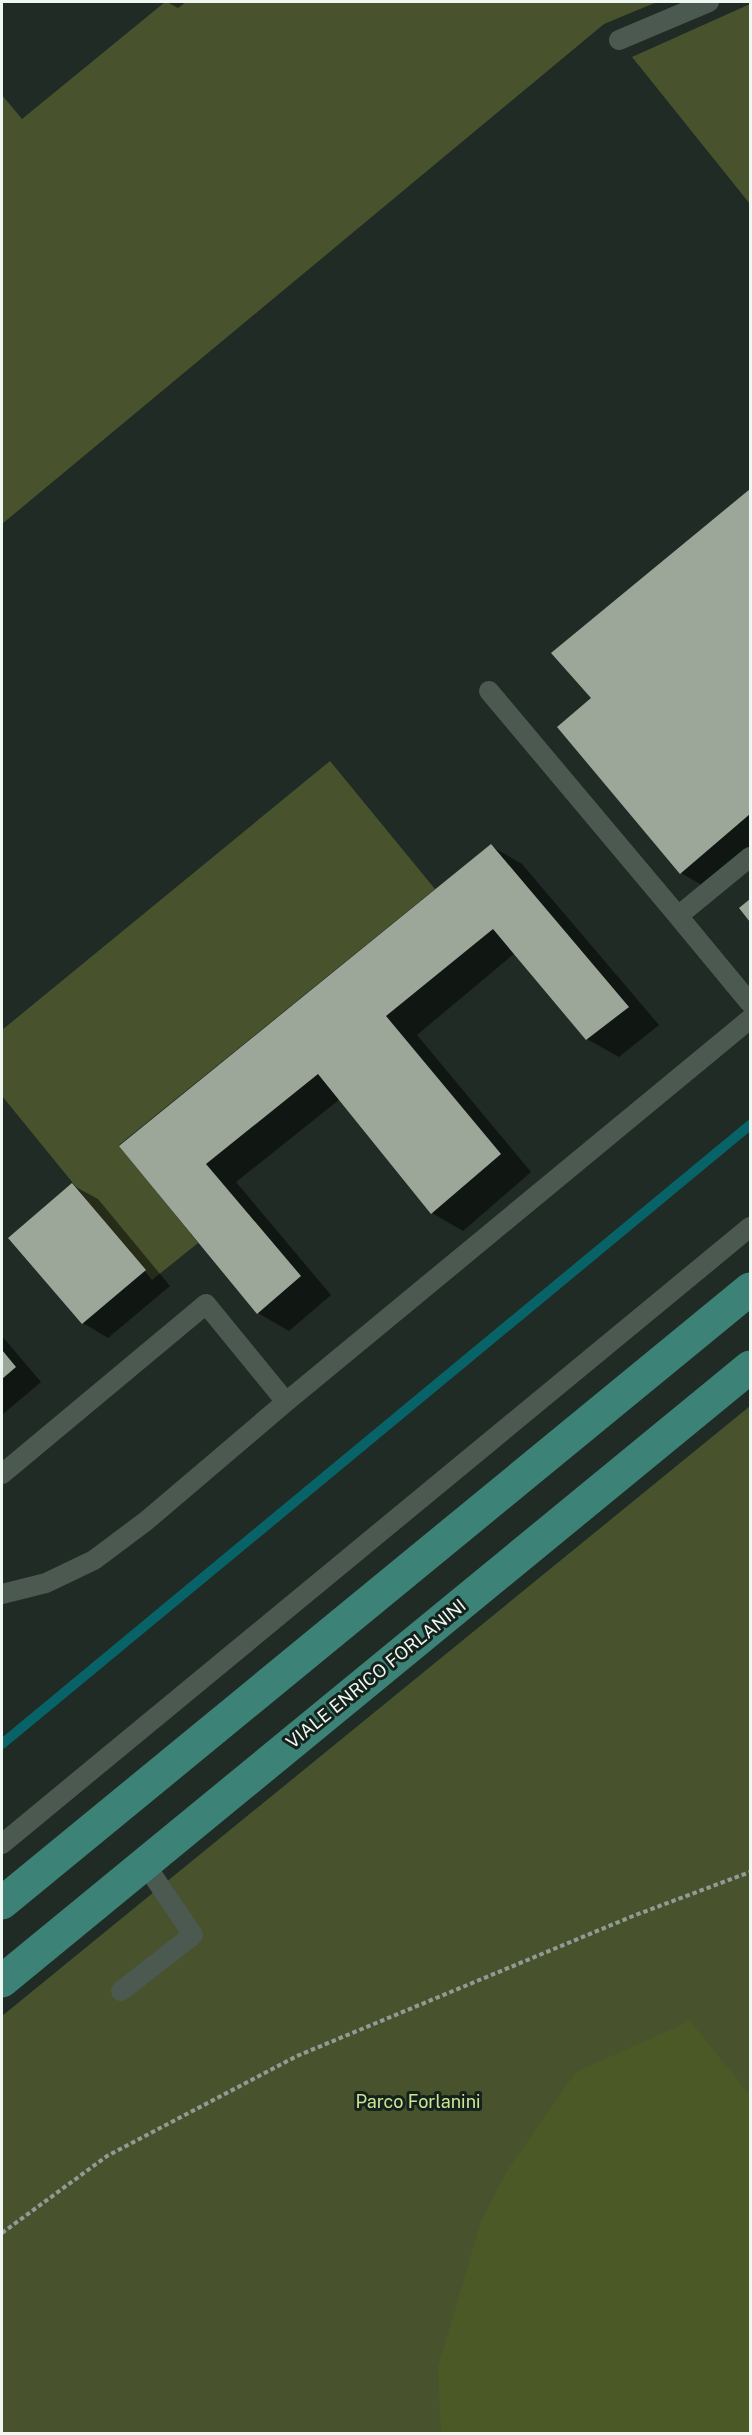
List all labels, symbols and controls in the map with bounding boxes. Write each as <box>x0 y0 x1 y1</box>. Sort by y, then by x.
street label: VIALE ENRICO FORLANINI <box>282 1595 470 1753</box>
park label: Parco Forlanini <box>355 2091 481 2112</box>

